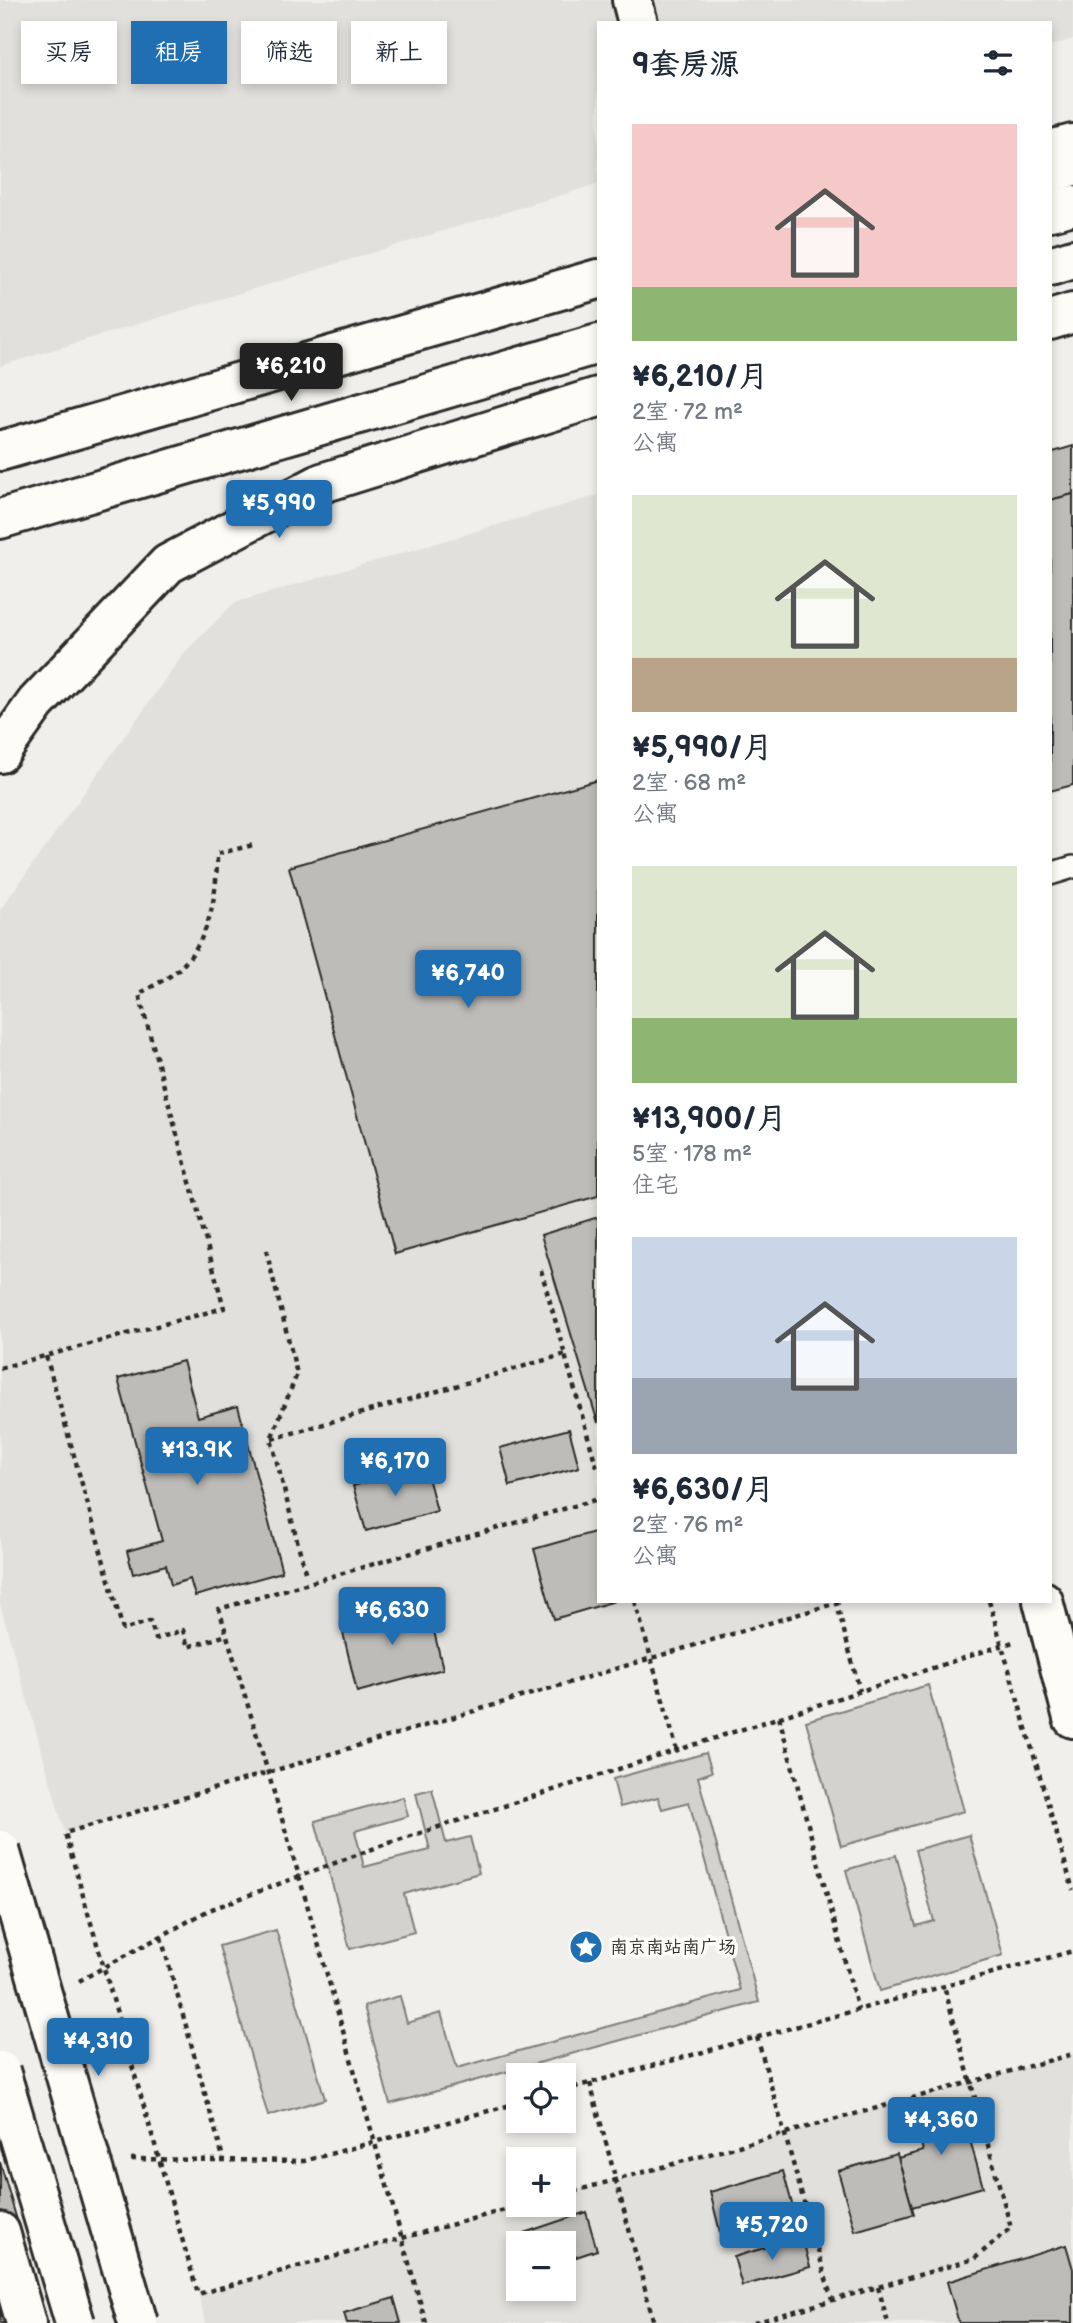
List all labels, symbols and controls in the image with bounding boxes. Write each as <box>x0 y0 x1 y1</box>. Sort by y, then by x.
chip: 买房 <box>21 21 117 84</box>
chip: 租房 <box>131 21 227 84</box>
chip: 筛选 <box>241 21 337 84</box>
chip: 新上 <box>351 21 447 84</box>
icon: filters <box>979 44 1017 82</box>
text: 9套房源 <box>632 47 740 83</box>
icon: home <box>762 170 888 296</box>
pin: ¥6,210 <box>234 344 348 403</box>
text: ¥6,210 <box>256 352 326 380</box>
text: ¥6,210/月 <box>632 359 768 395</box>
text: 2室 · 72 m² <box>632 398 743 426</box>
text: 公寓 <box>632 429 678 457</box>
pin: ¥5,990 <box>222 480 336 540</box>
text: ¥5,990 <box>242 489 316 517</box>
icon: home <box>762 541 888 667</box>
text: ¥5,990/月 <box>632 730 773 766</box>
text: 2室 · 68 m² <box>632 769 746 797</box>
text: 公寓 <box>632 800 678 828</box>
icon: home <box>762 912 888 1038</box>
pin: ¥6,740 <box>411 950 525 1010</box>
text: ¥6,740 <box>431 959 505 987</box>
text: ¥13,900/月 <box>632 1101 787 1137</box>
text: 5室 · 178 m² <box>632 1140 752 1168</box>
text: 住宅 <box>632 1171 678 1199</box>
icon: home <box>762 1283 888 1409</box>
pin: ¥13.9K <box>140 1428 254 1487</box>
text: ¥13.9K <box>161 1436 233 1464</box>
pin: ¥6,170 <box>338 1438 452 1498</box>
text: ¥6,170 <box>360 1447 430 1475</box>
text: ¥6,630/月 <box>632 1472 774 1508</box>
text: 2室 · 76 m² <box>632 1511 743 1539</box>
text: 公寓 <box>632 1542 678 1570</box>
pin: ¥6,630 <box>335 1588 449 1647</box>
text: ¥6,630 <box>355 1596 429 1624</box>
place icon: 南京南站南广场 <box>567 1928 605 1966</box>
place label: 南京南站南广场 <box>610 1937 736 1958</box>
pin: ¥4,310 <box>41 2018 155 2078</box>
text: ¥4,310 <box>63 2027 133 2055</box>
map controls <box>506 2063 576 2301</box>
button: locate <box>506 2063 576 2133</box>
pin: ¥4,360 <box>884 2098 998 2157</box>
text: ¥4,360 <box>904 2106 978 2134</box>
button: + <box>506 2147 576 2217</box>
pin: ¥5,720 <box>715 2202 829 2262</box>
text: ¥5,720 <box>736 2211 808 2239</box>
button: − <box>506 2231 576 2301</box>

